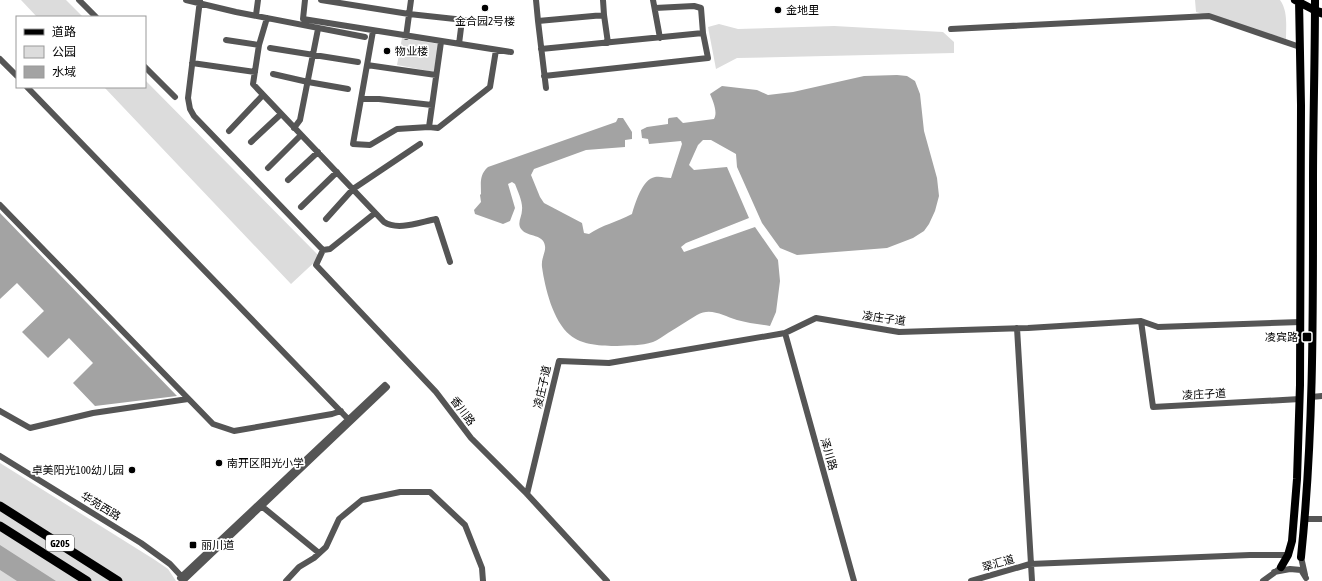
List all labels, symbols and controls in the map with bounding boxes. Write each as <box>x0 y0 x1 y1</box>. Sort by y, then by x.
marker: 金合园2号楼 <box>480 3 490 13</box>
place label: 金地里 <box>786 4 819 16</box>
marker: 金地里 <box>773 5 783 15</box>
place label: 金合园2号楼 <box>455 15 515 27</box>
legend <box>16 16 146 88</box>
text: 道路 <box>52 25 76 39</box>
text: 公园 <box>52 45 76 59</box>
place label: 物业楼 <box>395 45 428 57</box>
marker: 物业楼 <box>382 46 392 56</box>
text: 水域 <box>52 65 76 79</box>
street label: 凌庄子道 <box>861 309 907 327</box>
place label: 凌宾路 <box>1265 331 1298 343</box>
marker: 凌宾路 <box>1301 331 1313 343</box>
street label: 凌庄子道 <box>531 364 553 410</box>
street label: 凌庄子道 <box>1182 387 1226 401</box>
street label: 香川路 <box>448 394 478 428</box>
street label: 泽川路 <box>819 436 839 472</box>
place label: 南开区阳光小学 <box>227 457 304 469</box>
marker: 南开区阳光小学 <box>214 458 224 468</box>
place label: 卓美阳光100幼儿园 <box>31 464 124 476</box>
marker: 卓美阳光100幼儿园 <box>127 465 137 475</box>
street label: 华苑西路 <box>79 490 123 522</box>
road number: G205 <box>46 535 74 551</box>
place label: 丽川道 <box>201 539 234 551</box>
marker: 丽川道 <box>188 540 198 550</box>
street label: 翠汇道 <box>980 553 1016 573</box>

